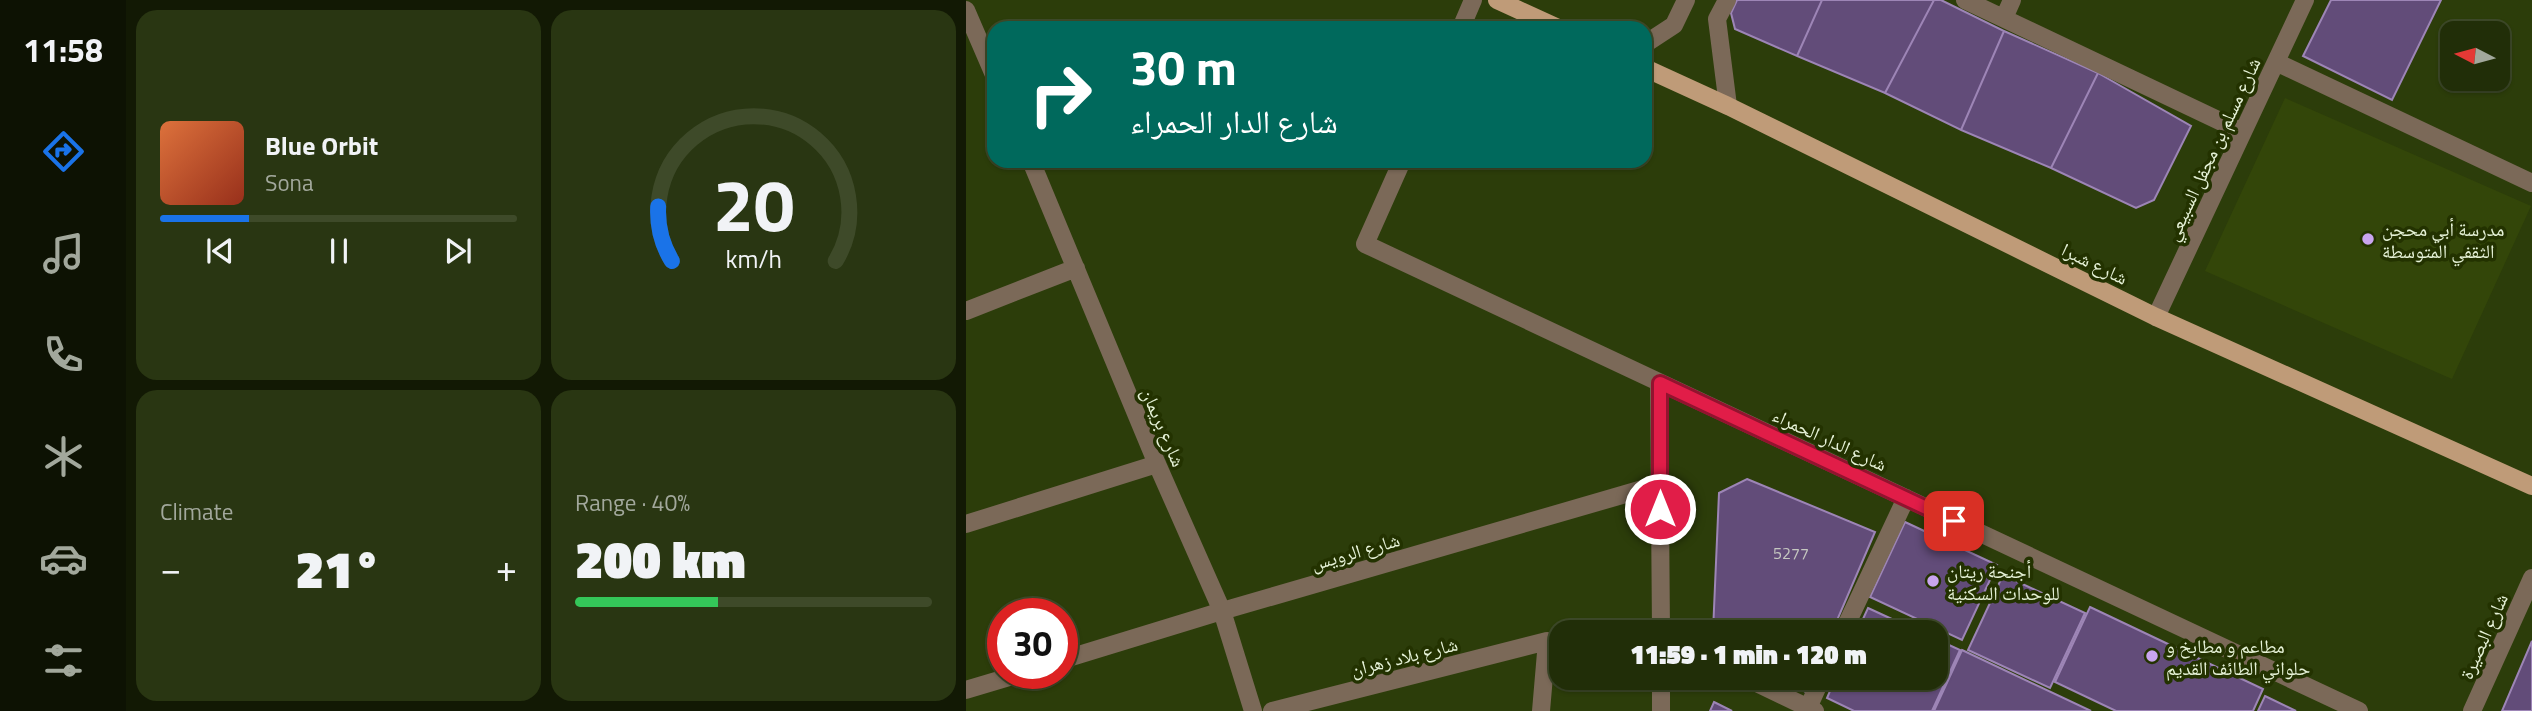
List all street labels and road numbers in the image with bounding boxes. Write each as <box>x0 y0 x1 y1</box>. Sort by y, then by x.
street label: شارع مسلم بن مجفل السبيعي <box>2157 52 2269 246</box>
street label: شارع شبرا <box>2057 235 2133 291</box>
street label: شارع بريمان <box>1134 383 1194 471</box>
street label: شارع الدار الحمراء <box>1768 400 1892 478</box>
street label: شارع الرويس <box>1307 524 1403 578</box>
street label: شارع البصيرة <box>2451 588 2515 684</box>
street label: شارع بلاد زهران <box>1347 629 1461 683</box>

